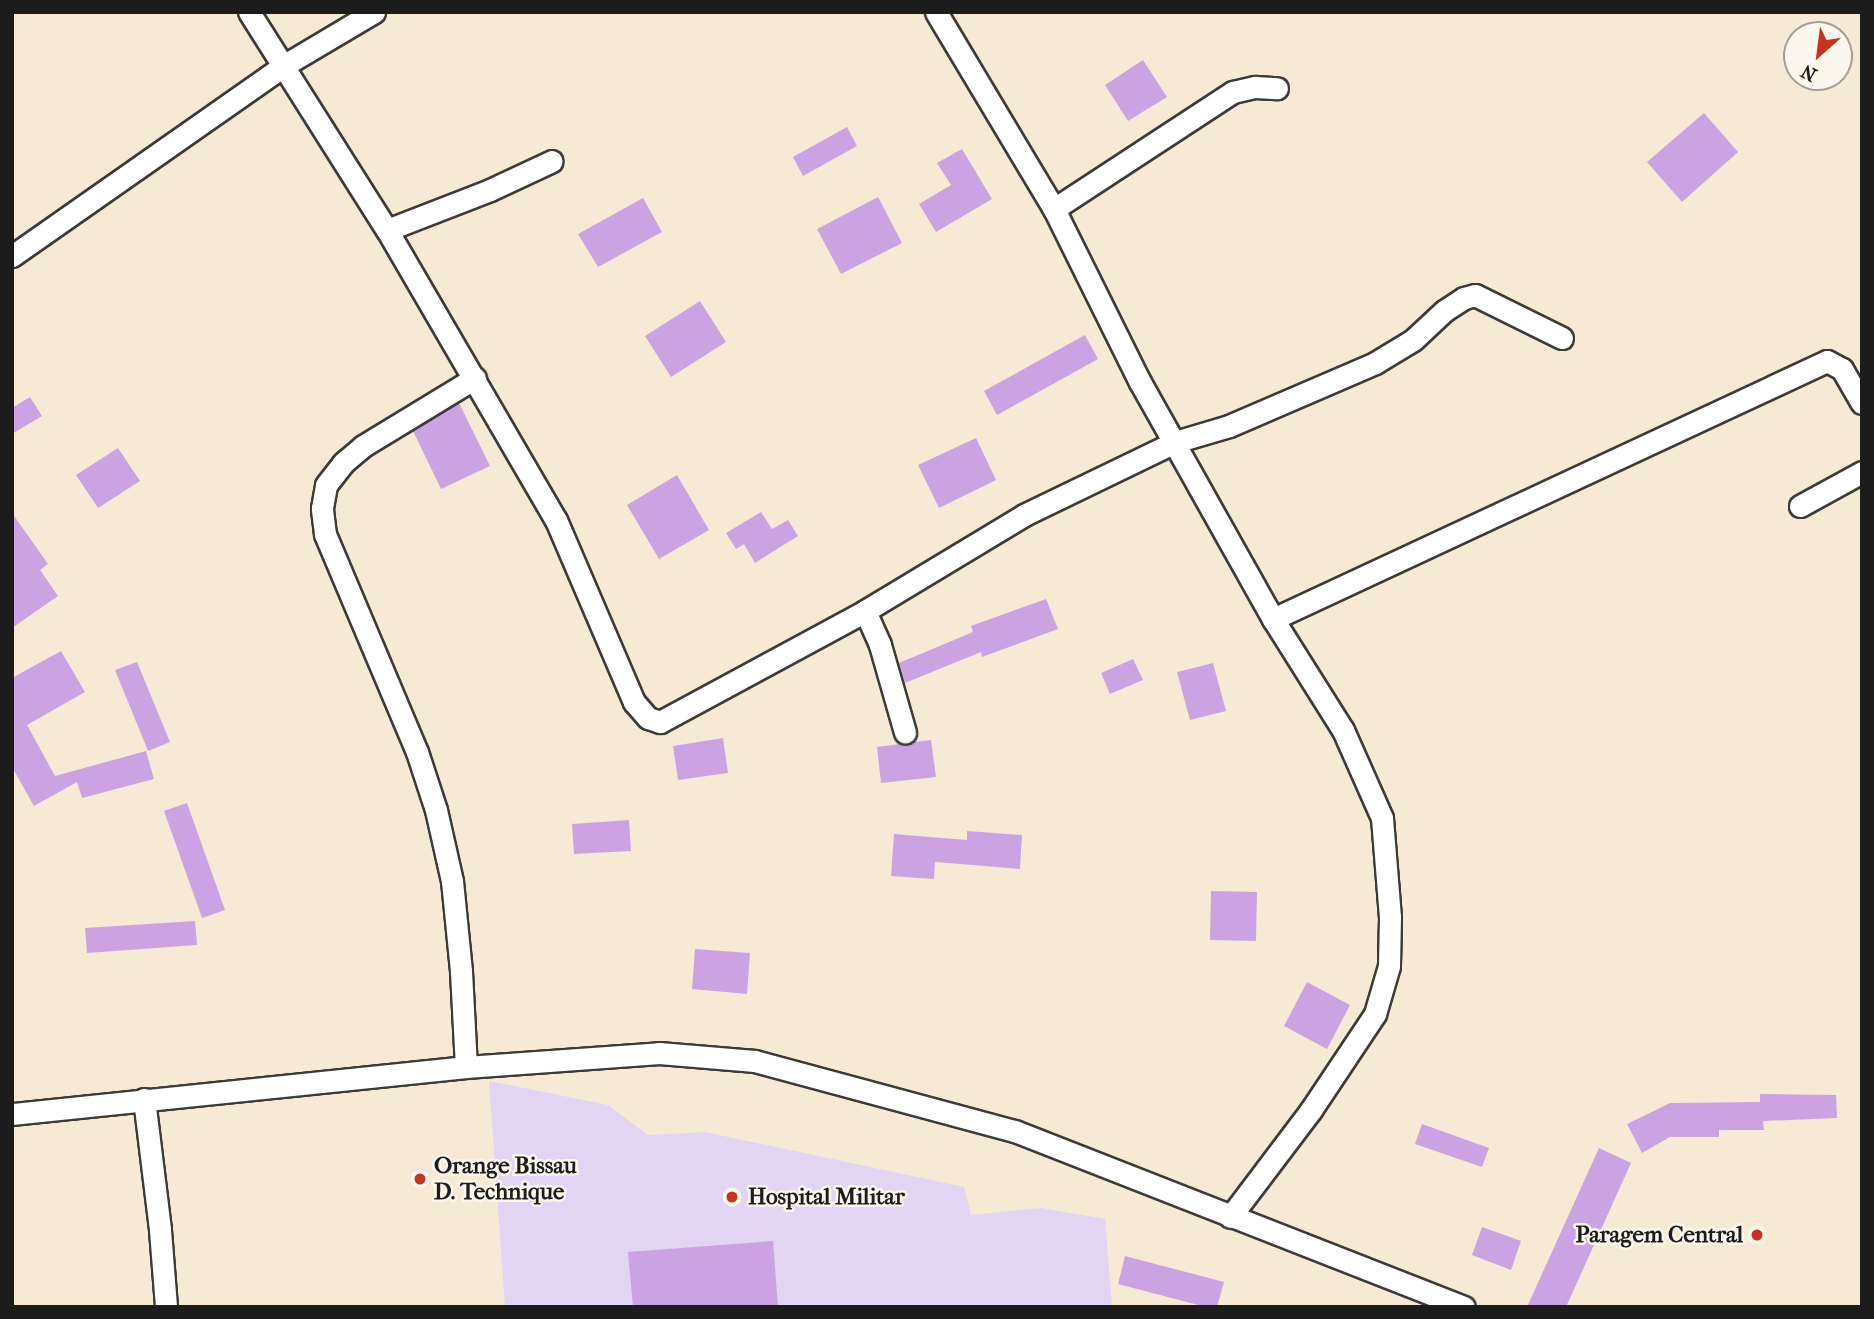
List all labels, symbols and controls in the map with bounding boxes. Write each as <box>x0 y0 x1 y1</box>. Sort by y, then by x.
north arrow <box>1783 21 1853 91</box>
text: N <box>1798 60 1821 86</box>
place label: Orange Bissau D. Technique <box>434 1152 577 1206</box>
marker: Orange Bissau D. Technique <box>412 1171 428 1187</box>
place label: Hospital Militar <box>748 1183 905 1211</box>
marker: Hospital Militar <box>722 1187 742 1207</box>
place label: Paragem Central <box>1576 1221 1743 1249</box>
marker: Paragem Central <box>1749 1227 1765 1243</box>

